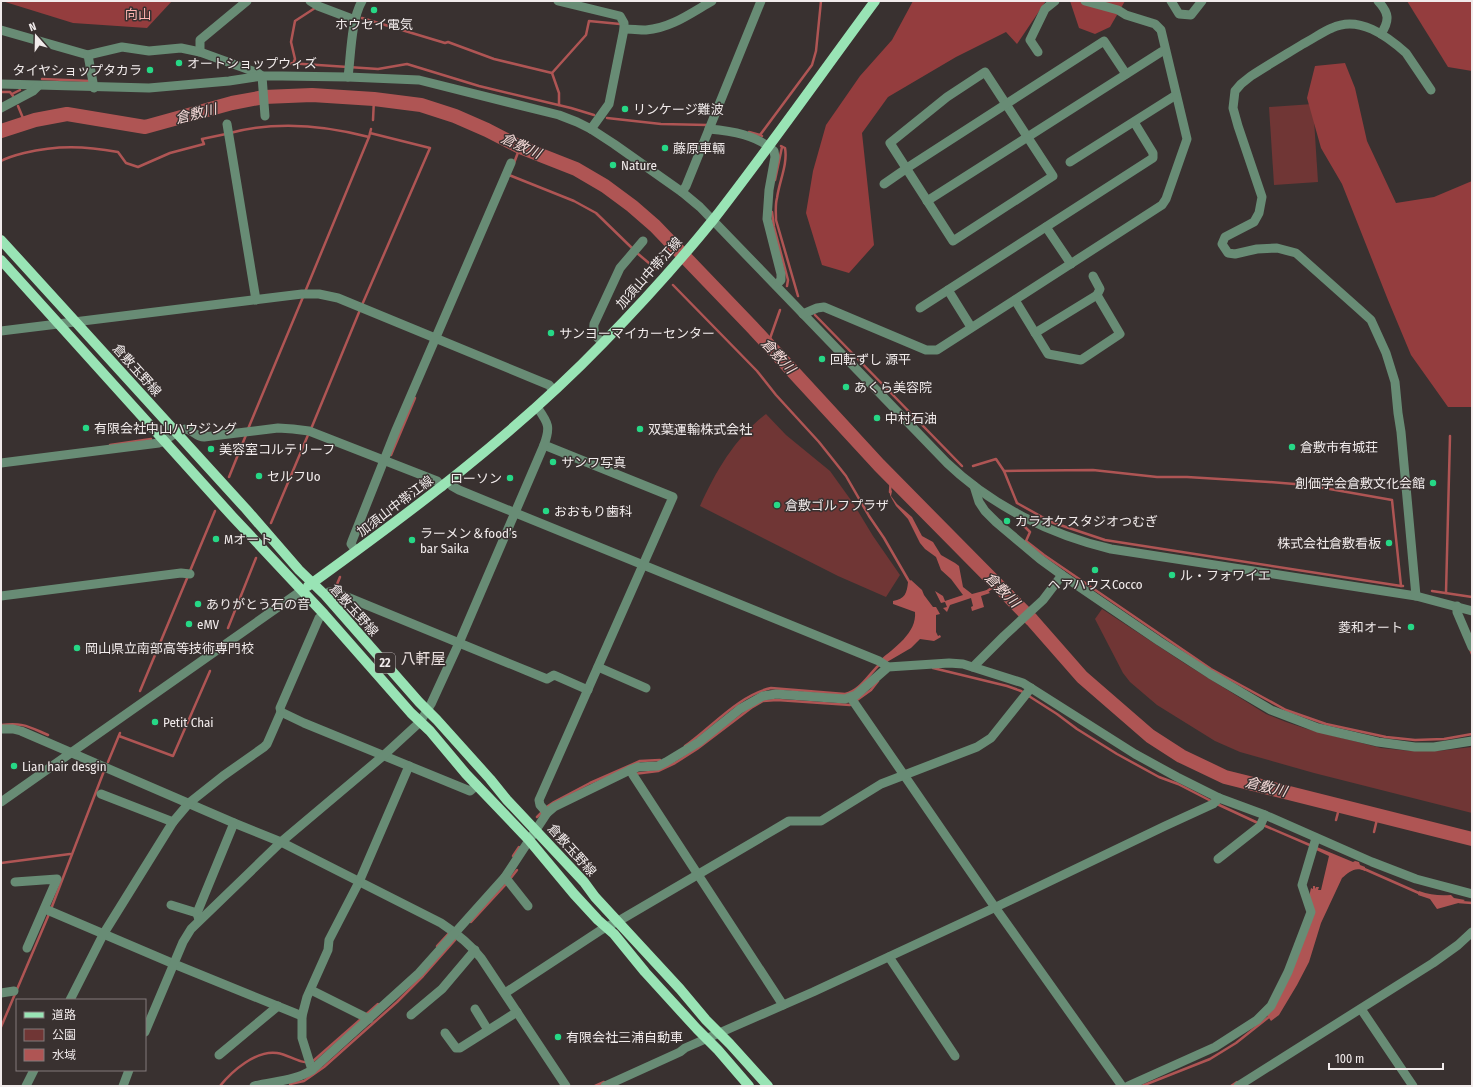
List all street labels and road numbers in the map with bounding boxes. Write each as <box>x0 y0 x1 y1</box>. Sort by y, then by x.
street label: 加須山中帯江線 <box>613 234 685 312</box>
street label: 倉敷玉野線 <box>110 341 164 399</box>
street label: 加須山中帯江線 <box>354 473 436 539</box>
street label: 倉敷玉野線 <box>327 581 381 639</box>
road number: 22 <box>375 653 395 673</box>
street label: 倉敷玉野線 <box>545 821 599 879</box>

